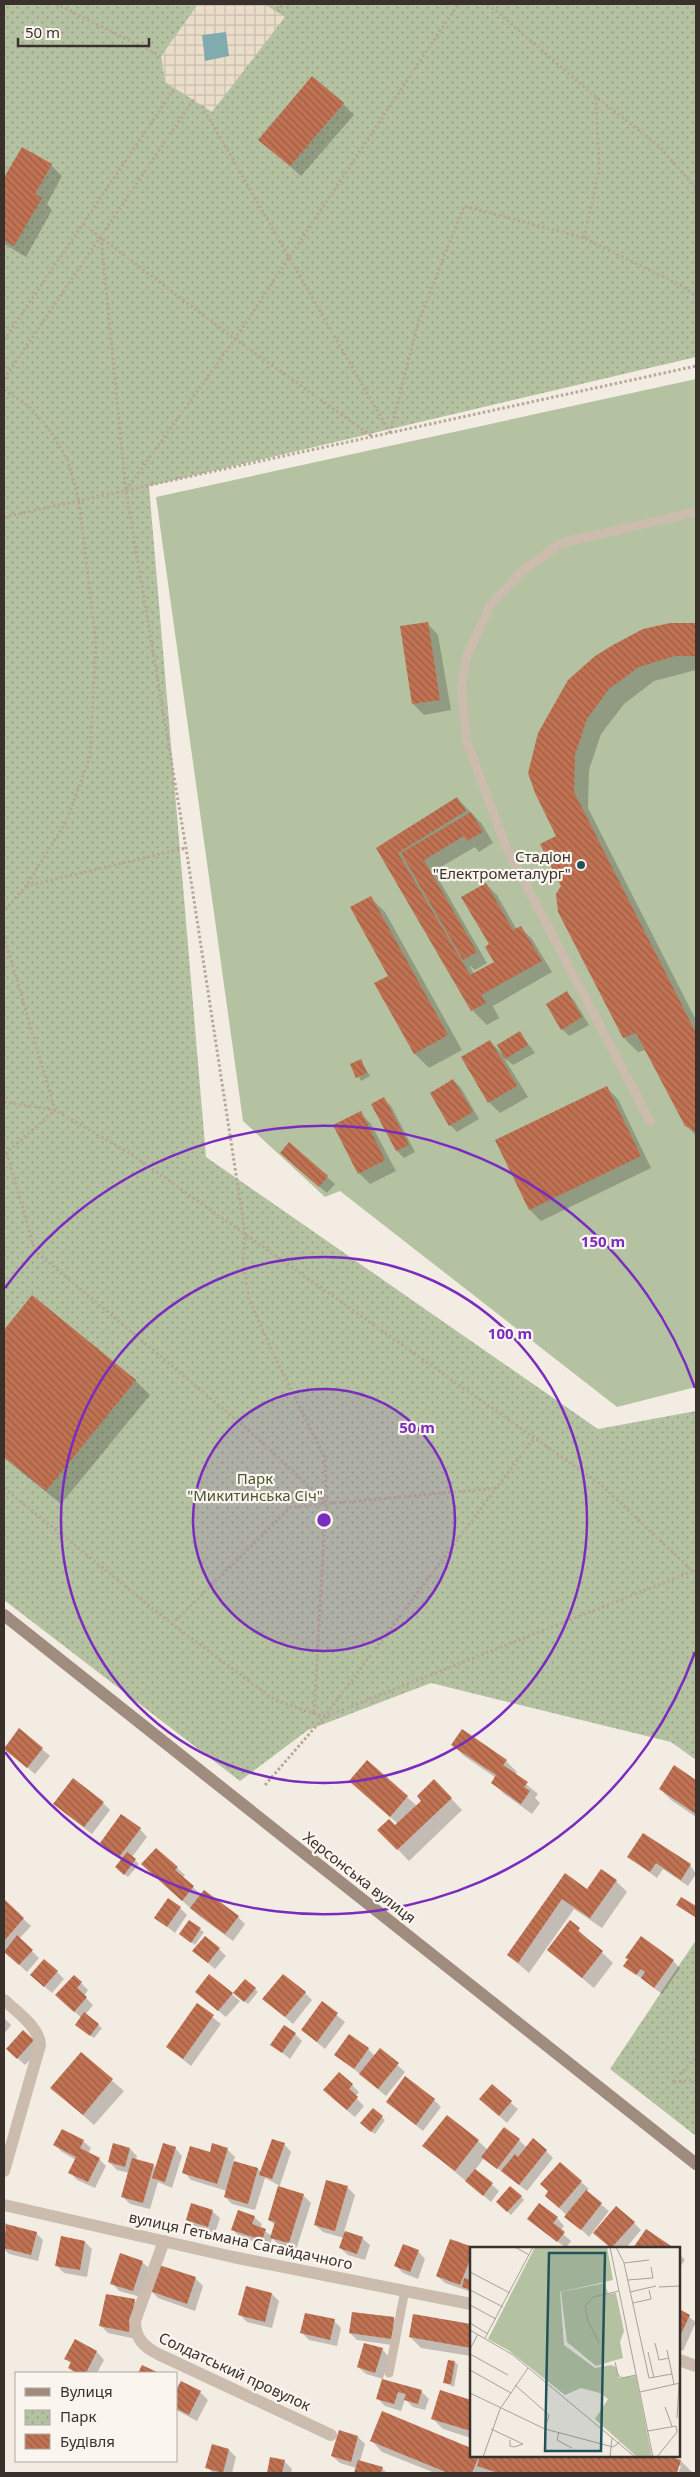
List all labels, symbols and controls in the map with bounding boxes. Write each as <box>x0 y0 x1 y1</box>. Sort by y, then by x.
scale bar <box>18 15 149 47</box>
text: 50 m <box>25 22 60 42</box>
place label: Стадіон "Електрометалург" <box>433 846 571 883</box>
marker: Стадіон "Електрометалург" <box>575 859 587 871</box>
text: 150 m <box>581 1231 625 1251</box>
text: 100 m <box>488 1323 532 1343</box>
text: 50 m <box>399 1417 435 1437</box>
park label: Парк "Микитинська Січ" <box>187 1468 323 1505</box>
centre of rings <box>315 1511 333 1529</box>
street label: Херсонська вулиця <box>300 1827 420 1927</box>
street label: вулиця Гетьмана Сагайдачного <box>127 2206 355 2274</box>
inset map <box>470 2247 680 2457</box>
street label: Солдатський провулок <box>156 2327 314 2415</box>
legend <box>15 2372 178 2462</box>
text: Вулиця <box>60 2381 113 2401</box>
text: Парк <box>60 2406 96 2426</box>
text: Будівля <box>60 2431 115 2451</box>

